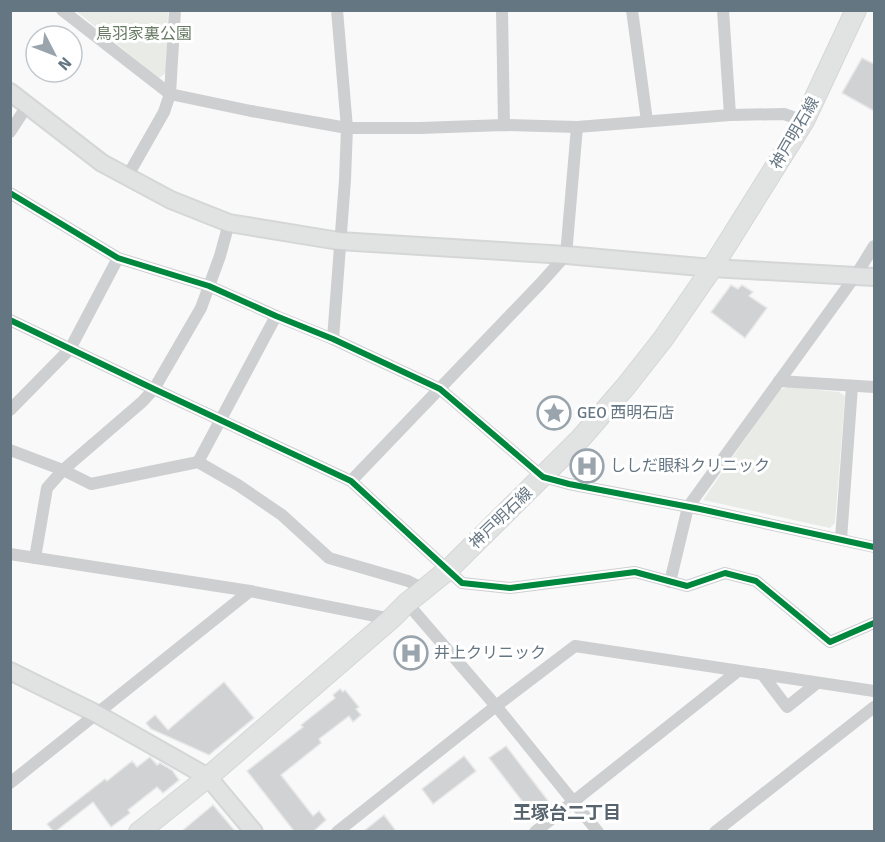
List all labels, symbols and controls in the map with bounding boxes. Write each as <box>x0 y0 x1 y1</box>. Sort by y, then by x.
north arrow <box>24 24 84 84</box>
park label: 鳥羽家裏公園 <box>96 24 192 44</box>
text: N <box>53 53 76 74</box>
street label: 神戸明石線 <box>766 93 824 173</box>
place icon: GEO 西明石店 <box>536 395 572 431</box>
place label: GEO 西明石店 <box>577 403 674 423</box>
hospital icon: ししだ眼科クリニック <box>569 448 605 484</box>
place label: ししだ眼科クリニック <box>610 456 770 476</box>
street label: 神戸明石線 <box>465 483 537 553</box>
hospital icon: 井上クリニック <box>393 635 429 671</box>
place label: 井上クリニック <box>434 643 546 663</box>
district label: 王塚台二丁目 <box>513 802 621 824</box>

